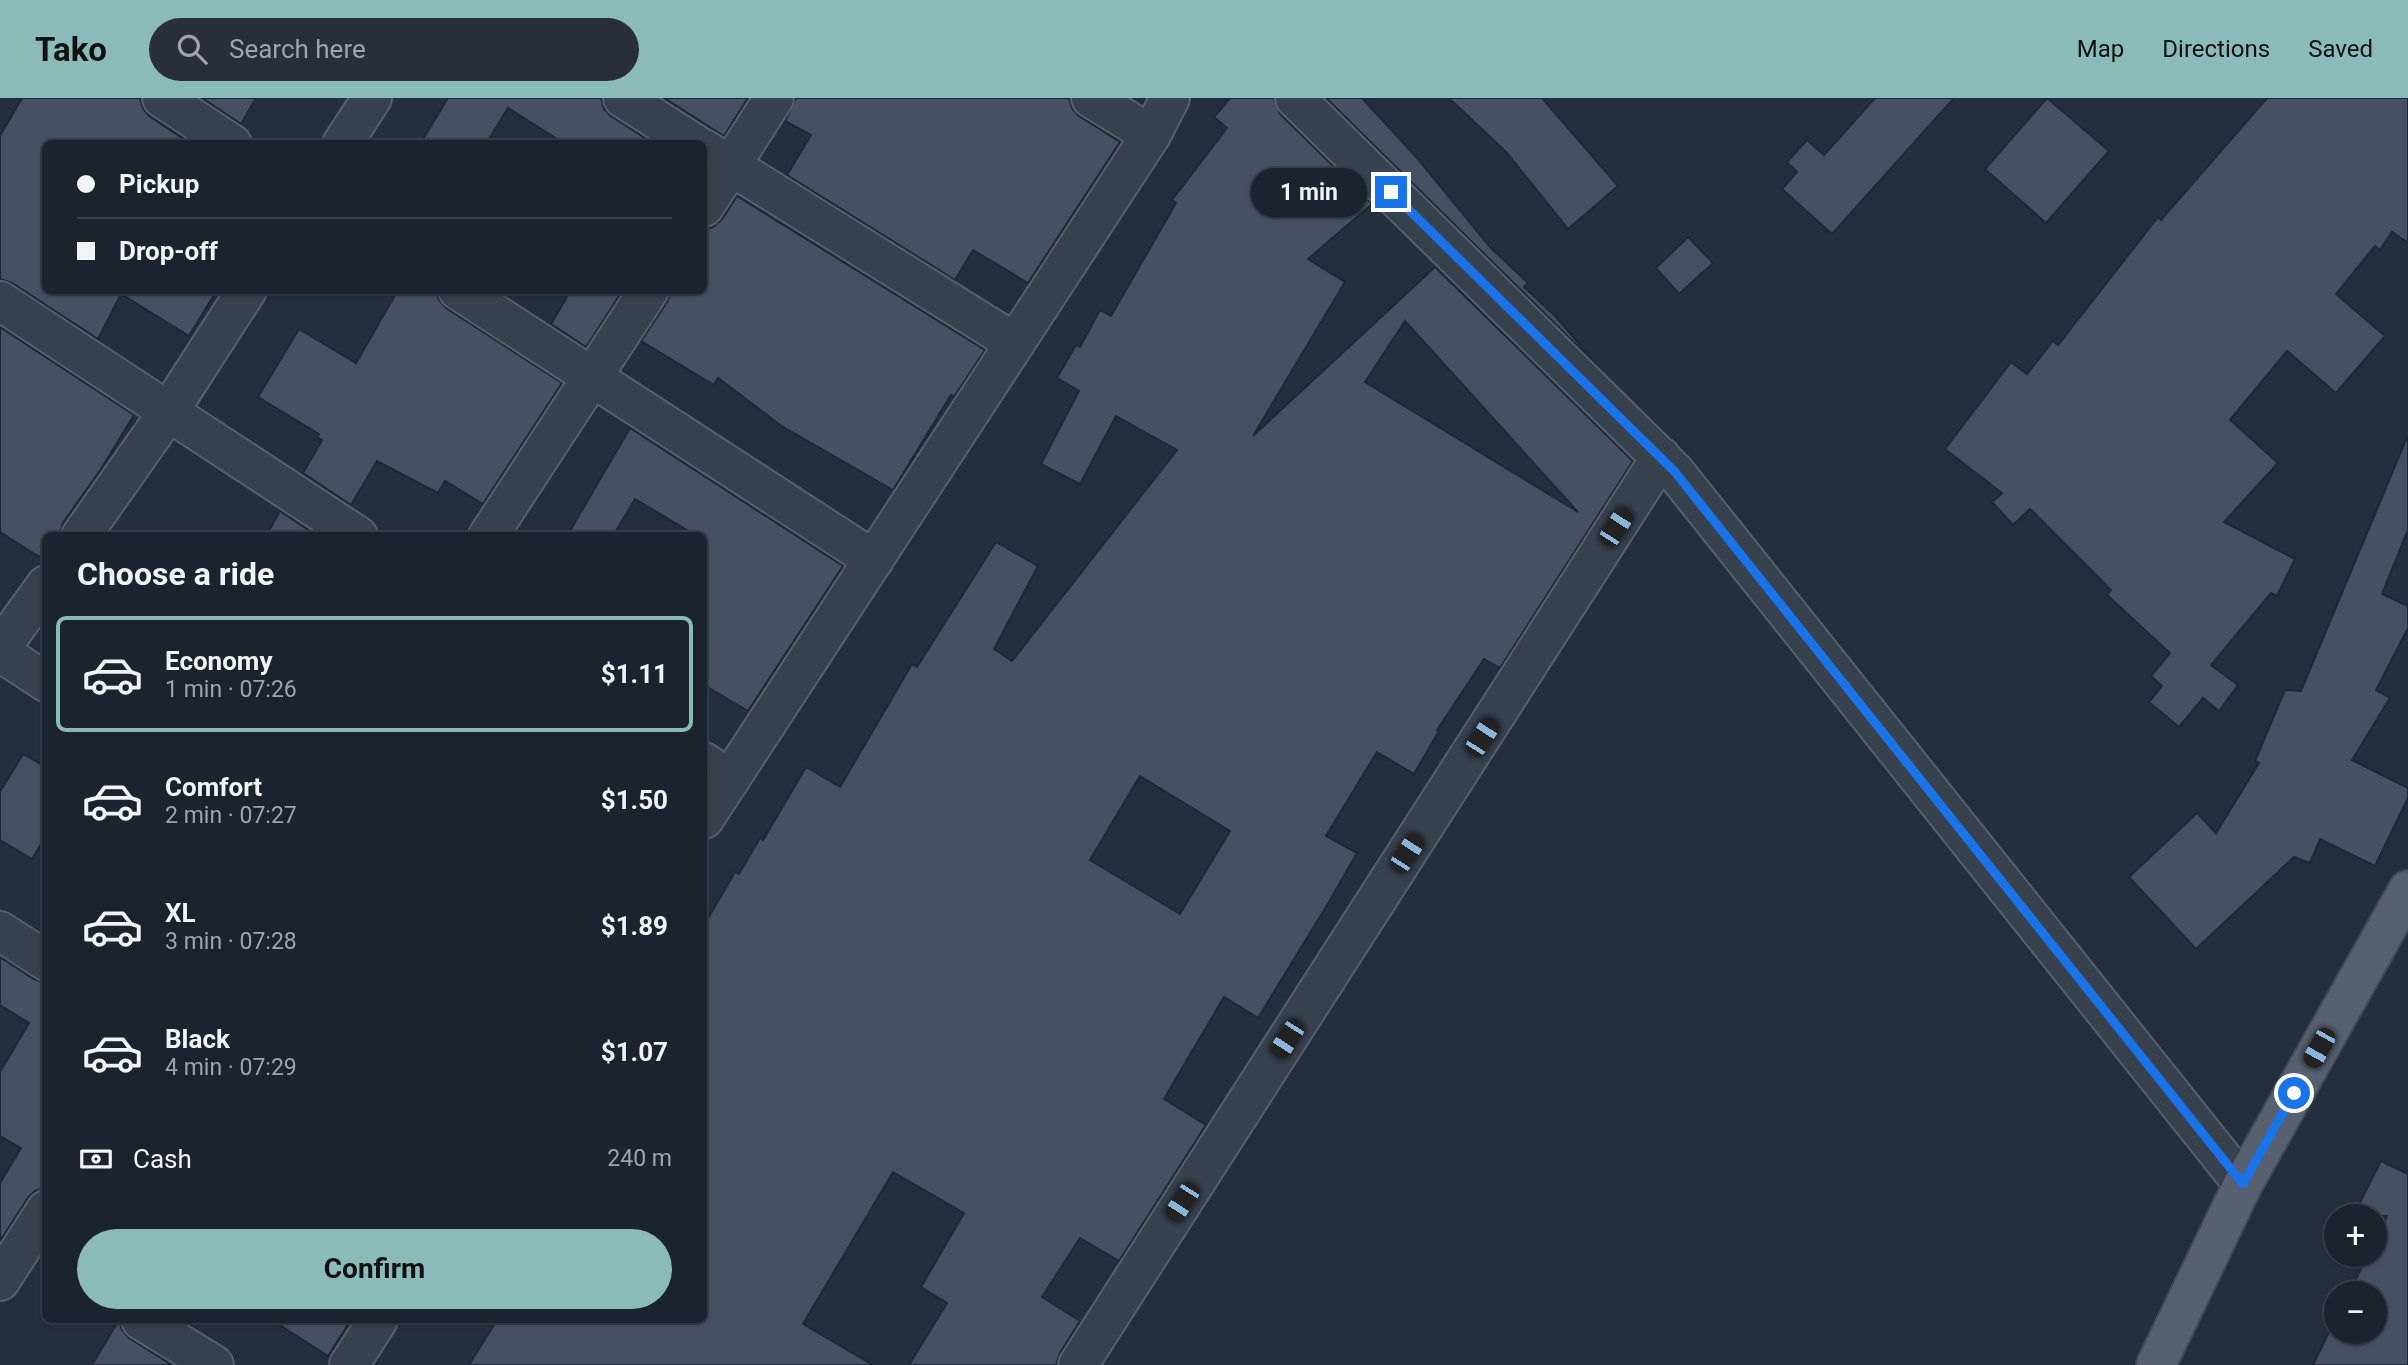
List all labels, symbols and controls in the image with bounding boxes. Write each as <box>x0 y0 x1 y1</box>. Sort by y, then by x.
search box <box>149 18 639 81</box>
text: Tako <box>35 30 107 69</box>
icon: search <box>173 30 211 68</box>
text: Search here <box>229 34 366 64</box>
text: Map <box>2077 35 2124 63</box>
text: Directions <box>2162 35 2270 63</box>
text: Saved <box>2308 35 2373 63</box>
callout: 1 min <box>1251 168 1366 217</box>
text: Pickup <box>119 169 199 199</box>
route end <box>1375 176 1407 208</box>
text: 1 min <box>1280 179 1338 206</box>
text: Drop-off <box>119 236 218 266</box>
car <box>1596 504 1637 550</box>
text: Choose a ride <box>77 555 274 593</box>
icon: car <box>81 643 144 706</box>
text: Economy <box>165 646 272 676</box>
text: $1.11 <box>601 659 668 689</box>
text: 1 min · 07:26 <box>165 676 297 703</box>
car <box>1462 714 1503 760</box>
icon: car <box>81 769 144 832</box>
text: Comfort <box>165 772 262 802</box>
text: $1.50 <box>601 785 668 815</box>
text: 2 min · 07:27 <box>165 802 297 829</box>
car <box>1387 830 1428 876</box>
icon: car <box>81 895 144 958</box>
text: XL <box>165 898 196 928</box>
text: $1.89 <box>601 911 668 941</box>
text: 3 min · 07:28 <box>165 928 297 955</box>
car <box>1267 1016 1308 1062</box>
icon: car <box>81 1021 144 1084</box>
text: Black <box>165 1024 230 1054</box>
car <box>2300 1025 2339 1071</box>
text: $1.07 <box>601 1037 668 1067</box>
text: 4 min · 07:29 <box>165 1054 297 1081</box>
route start <box>2278 1077 2310 1109</box>
icon: cash <box>77 1140 115 1178</box>
text: Cash <box>133 1144 192 1174</box>
text: 240 m <box>607 1145 672 1172</box>
car <box>1162 1179 1203 1225</box>
map controls <box>2324 1204 2387 1344</box>
button: + <box>2324 1204 2387 1267</box>
button: Confirm <box>77 1229 672 1309</box>
button: − <box>2324 1281 2387 1344</box>

